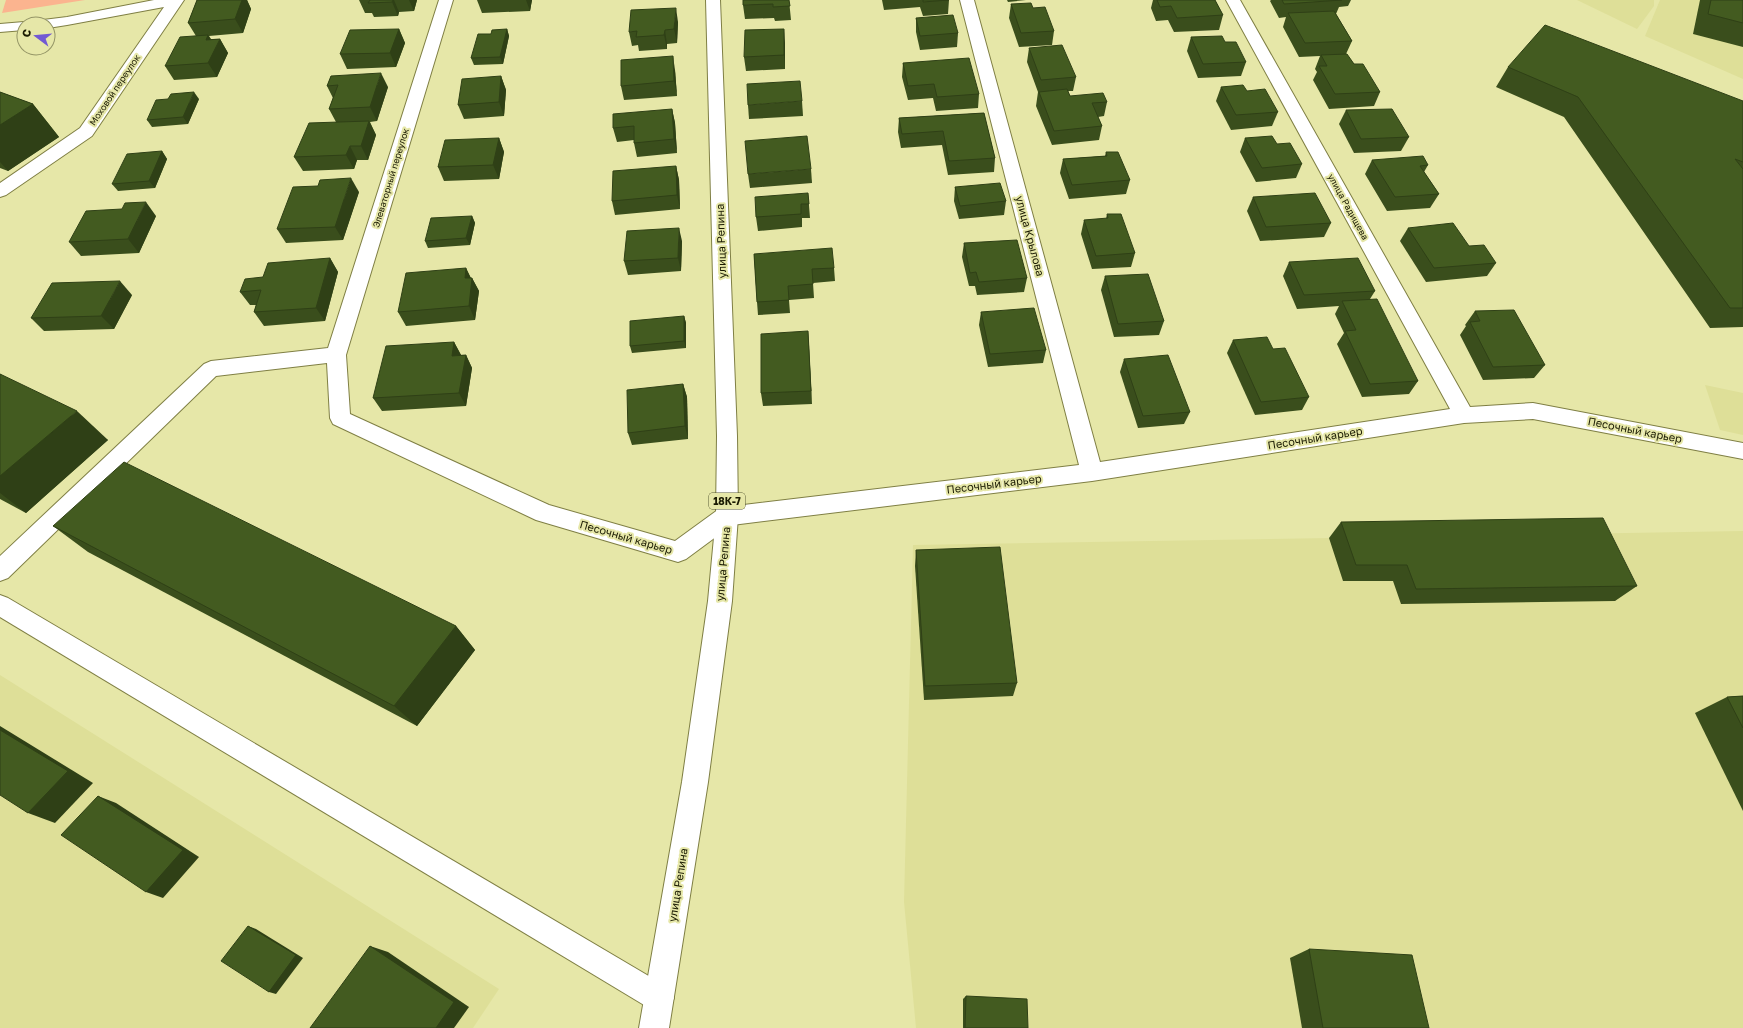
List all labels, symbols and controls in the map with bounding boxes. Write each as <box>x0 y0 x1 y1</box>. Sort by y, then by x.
north arrow <box>16 16 56 56</box>
text: С <box>19 27 33 39</box>
street label: Моховой переулок <box>87 52 142 127</box>
street label: Элеваторный переулок <box>370 127 411 229</box>
street label: улица Радищева <box>1326 172 1371 242</box>
street label: улица Крылова <box>1013 194 1047 278</box>
street label: улица Репина <box>713 203 728 279</box>
street label: Песочный карьер <box>1587 414 1684 445</box>
street label: Песочный карьер <box>1267 424 1363 451</box>
street label: Песочный карьер <box>946 471 1042 496</box>
road number: 18К-7 <box>709 493 745 509</box>
street label: Песочный карьер <box>578 517 674 556</box>
street label: улица Репина <box>713 526 732 602</box>
street label: улица Репина <box>665 847 690 923</box>

